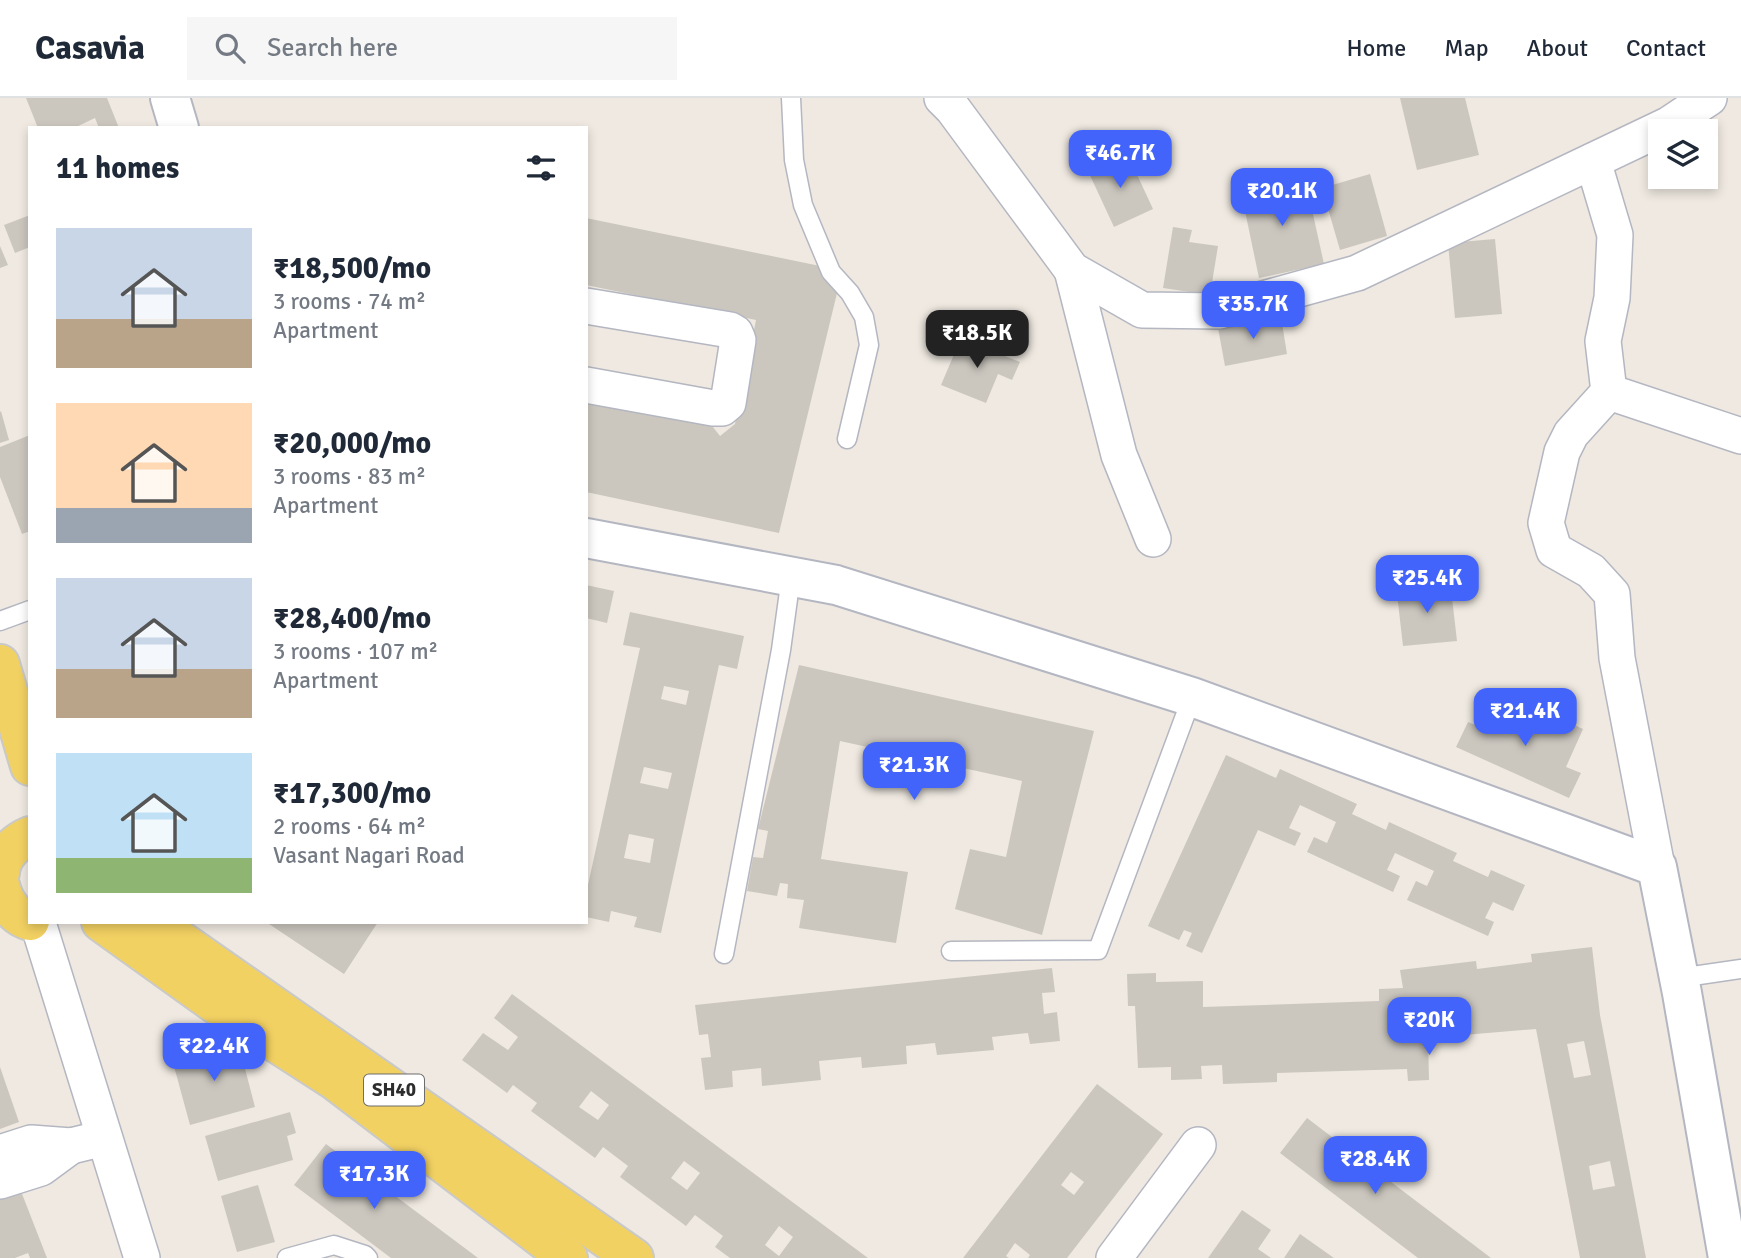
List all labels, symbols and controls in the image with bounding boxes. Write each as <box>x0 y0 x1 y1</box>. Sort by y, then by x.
search box <box>187 17 677 80</box>
text: Casavia <box>35 28 145 69</box>
icon: search <box>211 29 249 67</box>
text: Search here <box>267 32 398 64</box>
text: Home <box>1346 33 1406 63</box>
text: Map <box>1444 33 1489 63</box>
text: About <box>1527 33 1588 63</box>
text: Contact <box>1626 33 1706 63</box>
map controls <box>1648 119 1718 189</box>
button: layers <box>1648 119 1718 189</box>
pin: ₹46.7K <box>1063 130 1177 190</box>
text: ₹46.7K <box>1085 138 1155 167</box>
icon: filters <box>522 149 560 187</box>
text: 11 homes <box>56 150 179 187</box>
pin: ₹20.1K <box>1225 169 1339 228</box>
text: ₹20.1K <box>1247 176 1317 205</box>
text: ₹18,500/mo <box>273 250 431 287</box>
icon: home <box>112 256 196 340</box>
pin: ₹35.7K <box>1196 282 1310 341</box>
text: 3 rooms · 74 m² <box>273 287 426 316</box>
text: ₹35.7K <box>1218 289 1288 318</box>
pin: ₹18.5K <box>920 310 1034 370</box>
text: Apartment <box>273 316 378 345</box>
text: ₹18.5K <box>942 318 1012 347</box>
text: ₹20,000/mo <box>273 425 431 462</box>
icon: home <box>112 431 196 515</box>
text: 3 rooms · 83 m² <box>273 462 426 491</box>
text: Apartment <box>273 491 378 520</box>
pin: ₹25.4K <box>1370 556 1484 615</box>
text: ₹25.4K <box>1392 563 1462 592</box>
text: ₹28,400/mo <box>273 600 431 637</box>
icon: home <box>112 606 196 690</box>
text: 3 rooms · 107 m² <box>273 637 438 666</box>
text: Apartment <box>273 666 378 695</box>
pin: ₹21.4K <box>1468 688 1582 748</box>
text: ₹21.4K <box>1490 696 1560 725</box>
pin: ₹21.3K <box>857 742 971 802</box>
text: ₹21.3K <box>879 750 949 779</box>
text: ₹17,300/mo <box>273 775 431 812</box>
icon: home <box>112 781 196 865</box>
text: 2 rooms · 64 m² <box>273 812 426 841</box>
text: Vasant Nagari Road <box>273 841 465 870</box>
pin: ₹20K <box>1388 998 1470 1057</box>
text: ₹20K <box>1403 1005 1455 1034</box>
pin: ₹22.4K <box>157 1024 271 1083</box>
text: ₹22.4K <box>179 1031 249 1060</box>
road number: SH40 <box>364 1074 424 1106</box>
pin: ₹28.4K <box>1318 1136 1432 1196</box>
text: ₹28.4K <box>1340 1144 1410 1173</box>
pin: ₹17.3K <box>317 1152 431 1211</box>
text: ₹17.3K <box>339 1159 409 1188</box>

